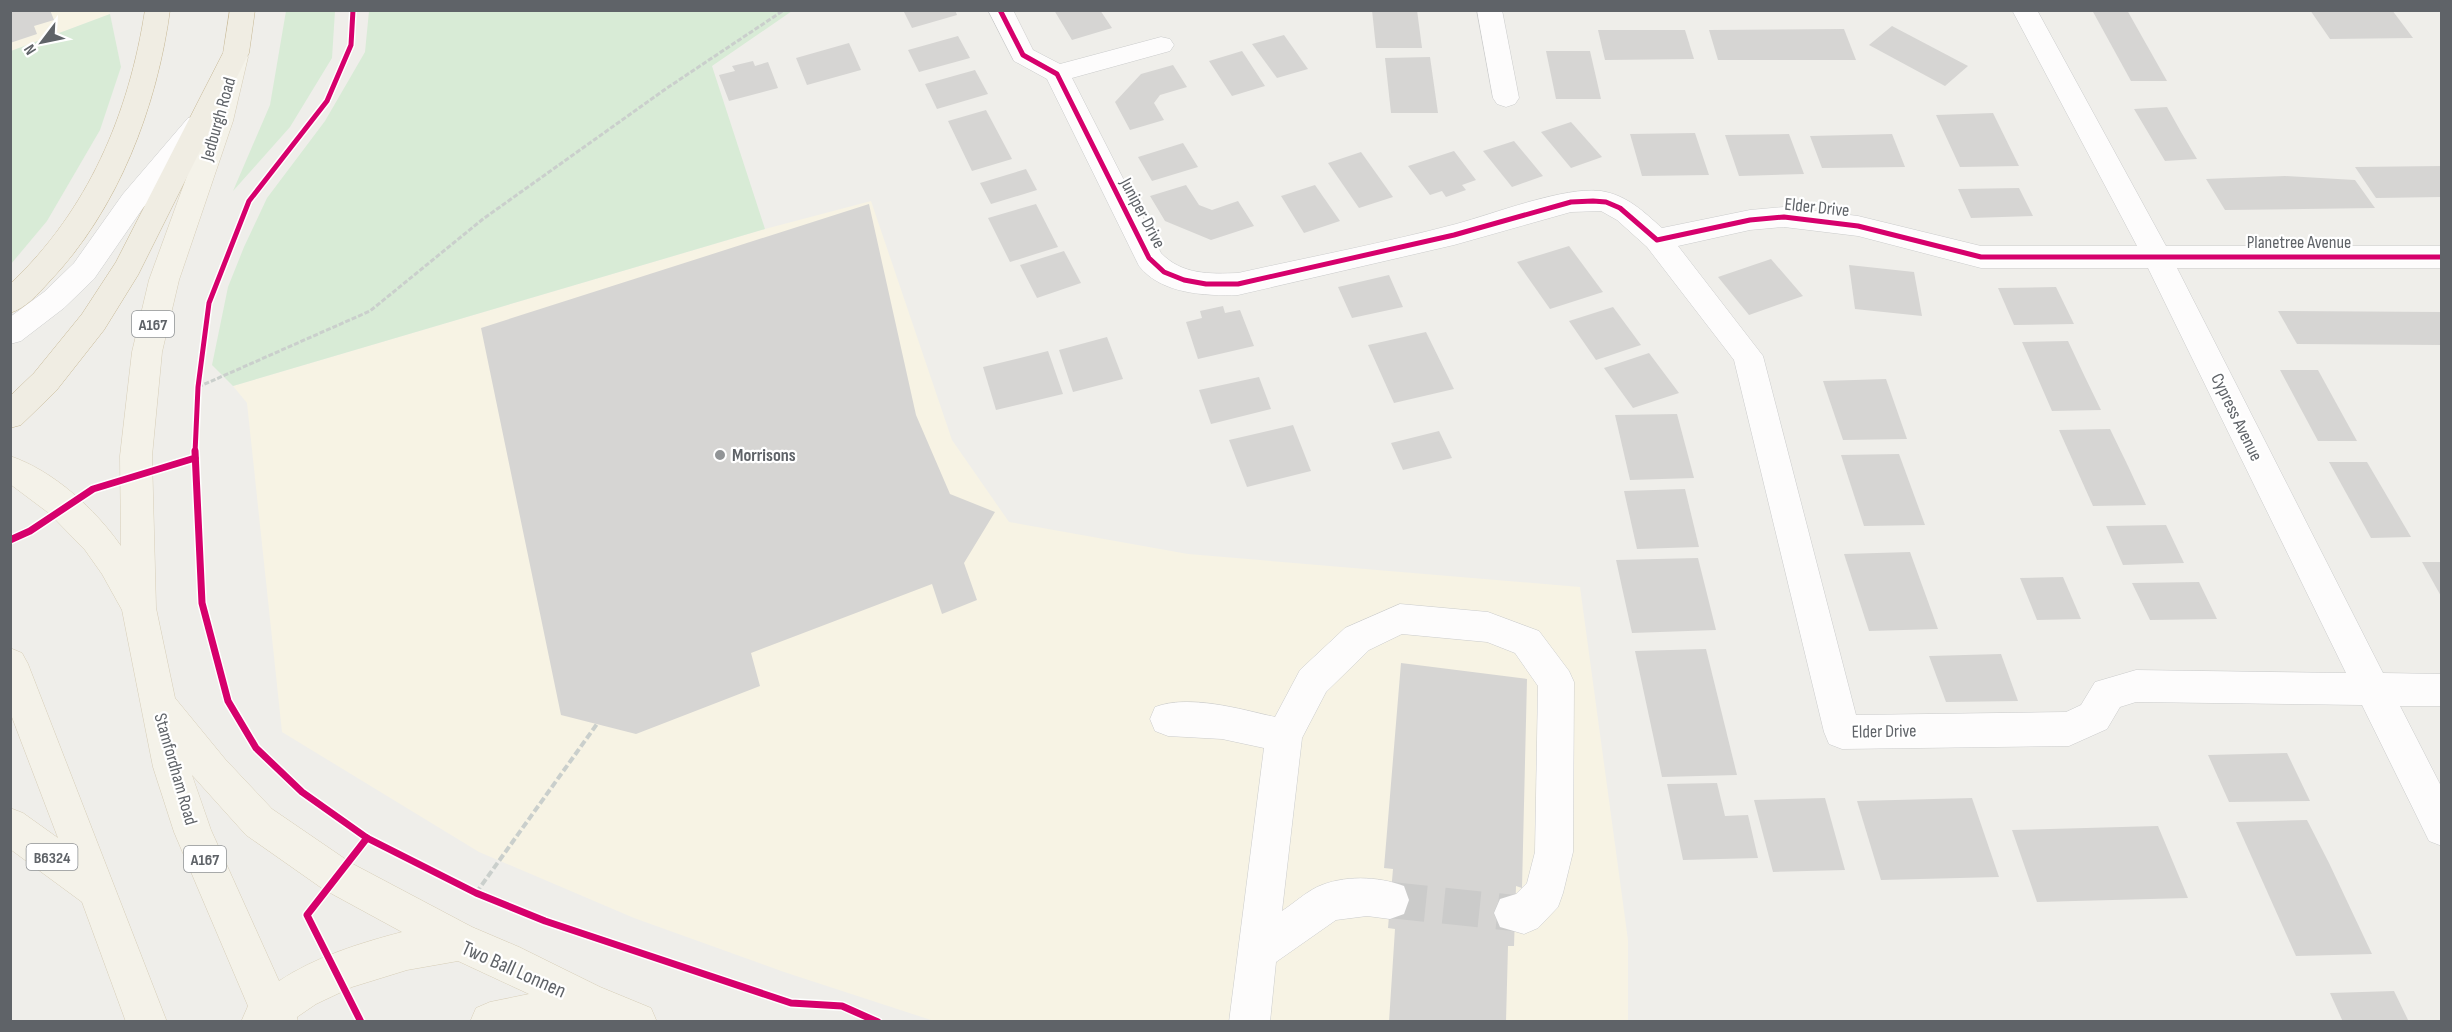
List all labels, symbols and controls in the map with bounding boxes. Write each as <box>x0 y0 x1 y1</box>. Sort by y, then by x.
north arrow <box>12 12 72 72</box>
text: N <box>20 40 41 58</box>
street label: Jedburgh Road <box>196 75 240 164</box>
street label: Juniper Drive <box>1115 174 1170 252</box>
street label: Elder Drive <box>1784 194 1850 221</box>
street label: Planetree Avenue <box>2247 232 2351 253</box>
road number: A167 <box>132 311 174 337</box>
street label: Cypress Avenue <box>2206 370 2267 464</box>
place label: Morrisons <box>732 445 796 466</box>
marker: Morrisons <box>713 448 727 462</box>
street label: Stamfordham Road <box>150 711 202 827</box>
street label: Elder Drive <box>1851 720 1917 743</box>
road number: B6324 <box>26 844 78 870</box>
road number: A167 <box>184 846 226 872</box>
street label: Two Ball Lonnen <box>458 935 570 1004</box>

